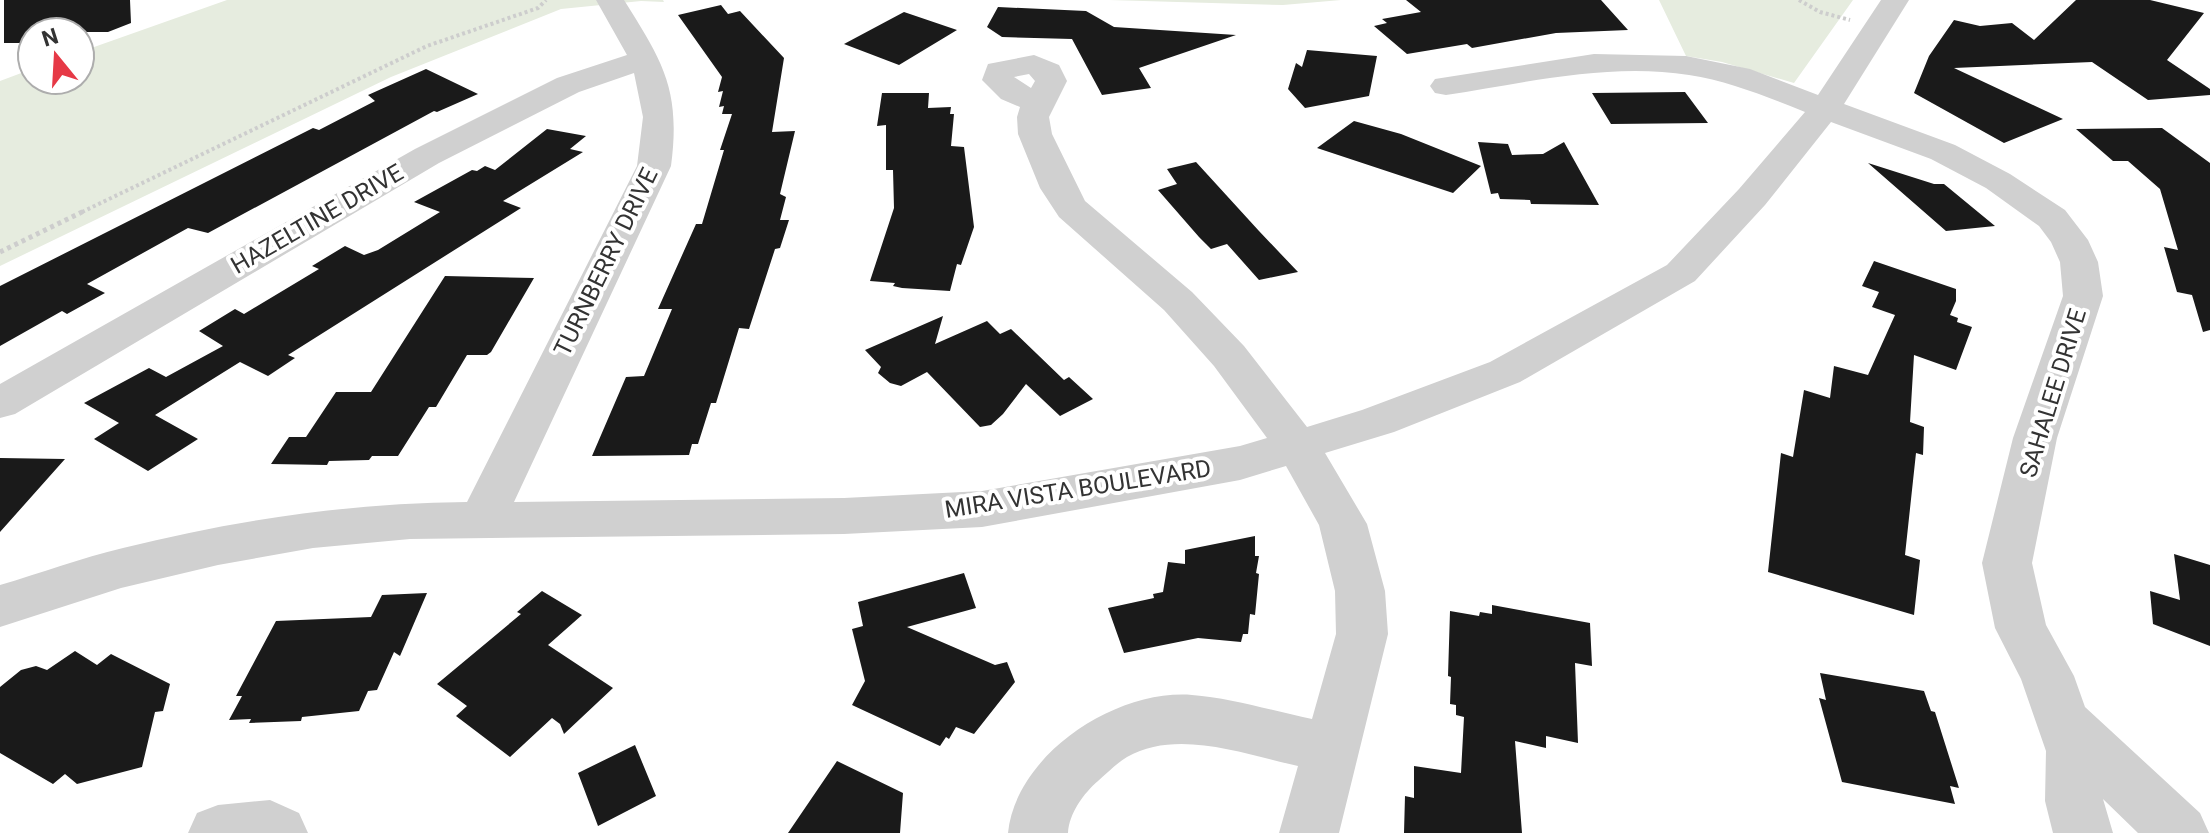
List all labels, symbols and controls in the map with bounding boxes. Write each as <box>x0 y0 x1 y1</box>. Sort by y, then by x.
north arrow <box>16 16 96 96</box>
text: N <box>39 23 61 52</box>
street label: HAZELTINE DRIVE <box>226 158 408 280</box>
street label: TURNBERRY DRIVE <box>548 163 664 361</box>
street label: SAHALEE DRIVE <box>2014 305 2092 481</box>
street label: MIRA VISTA BOULEVARD <box>943 454 1213 524</box>

